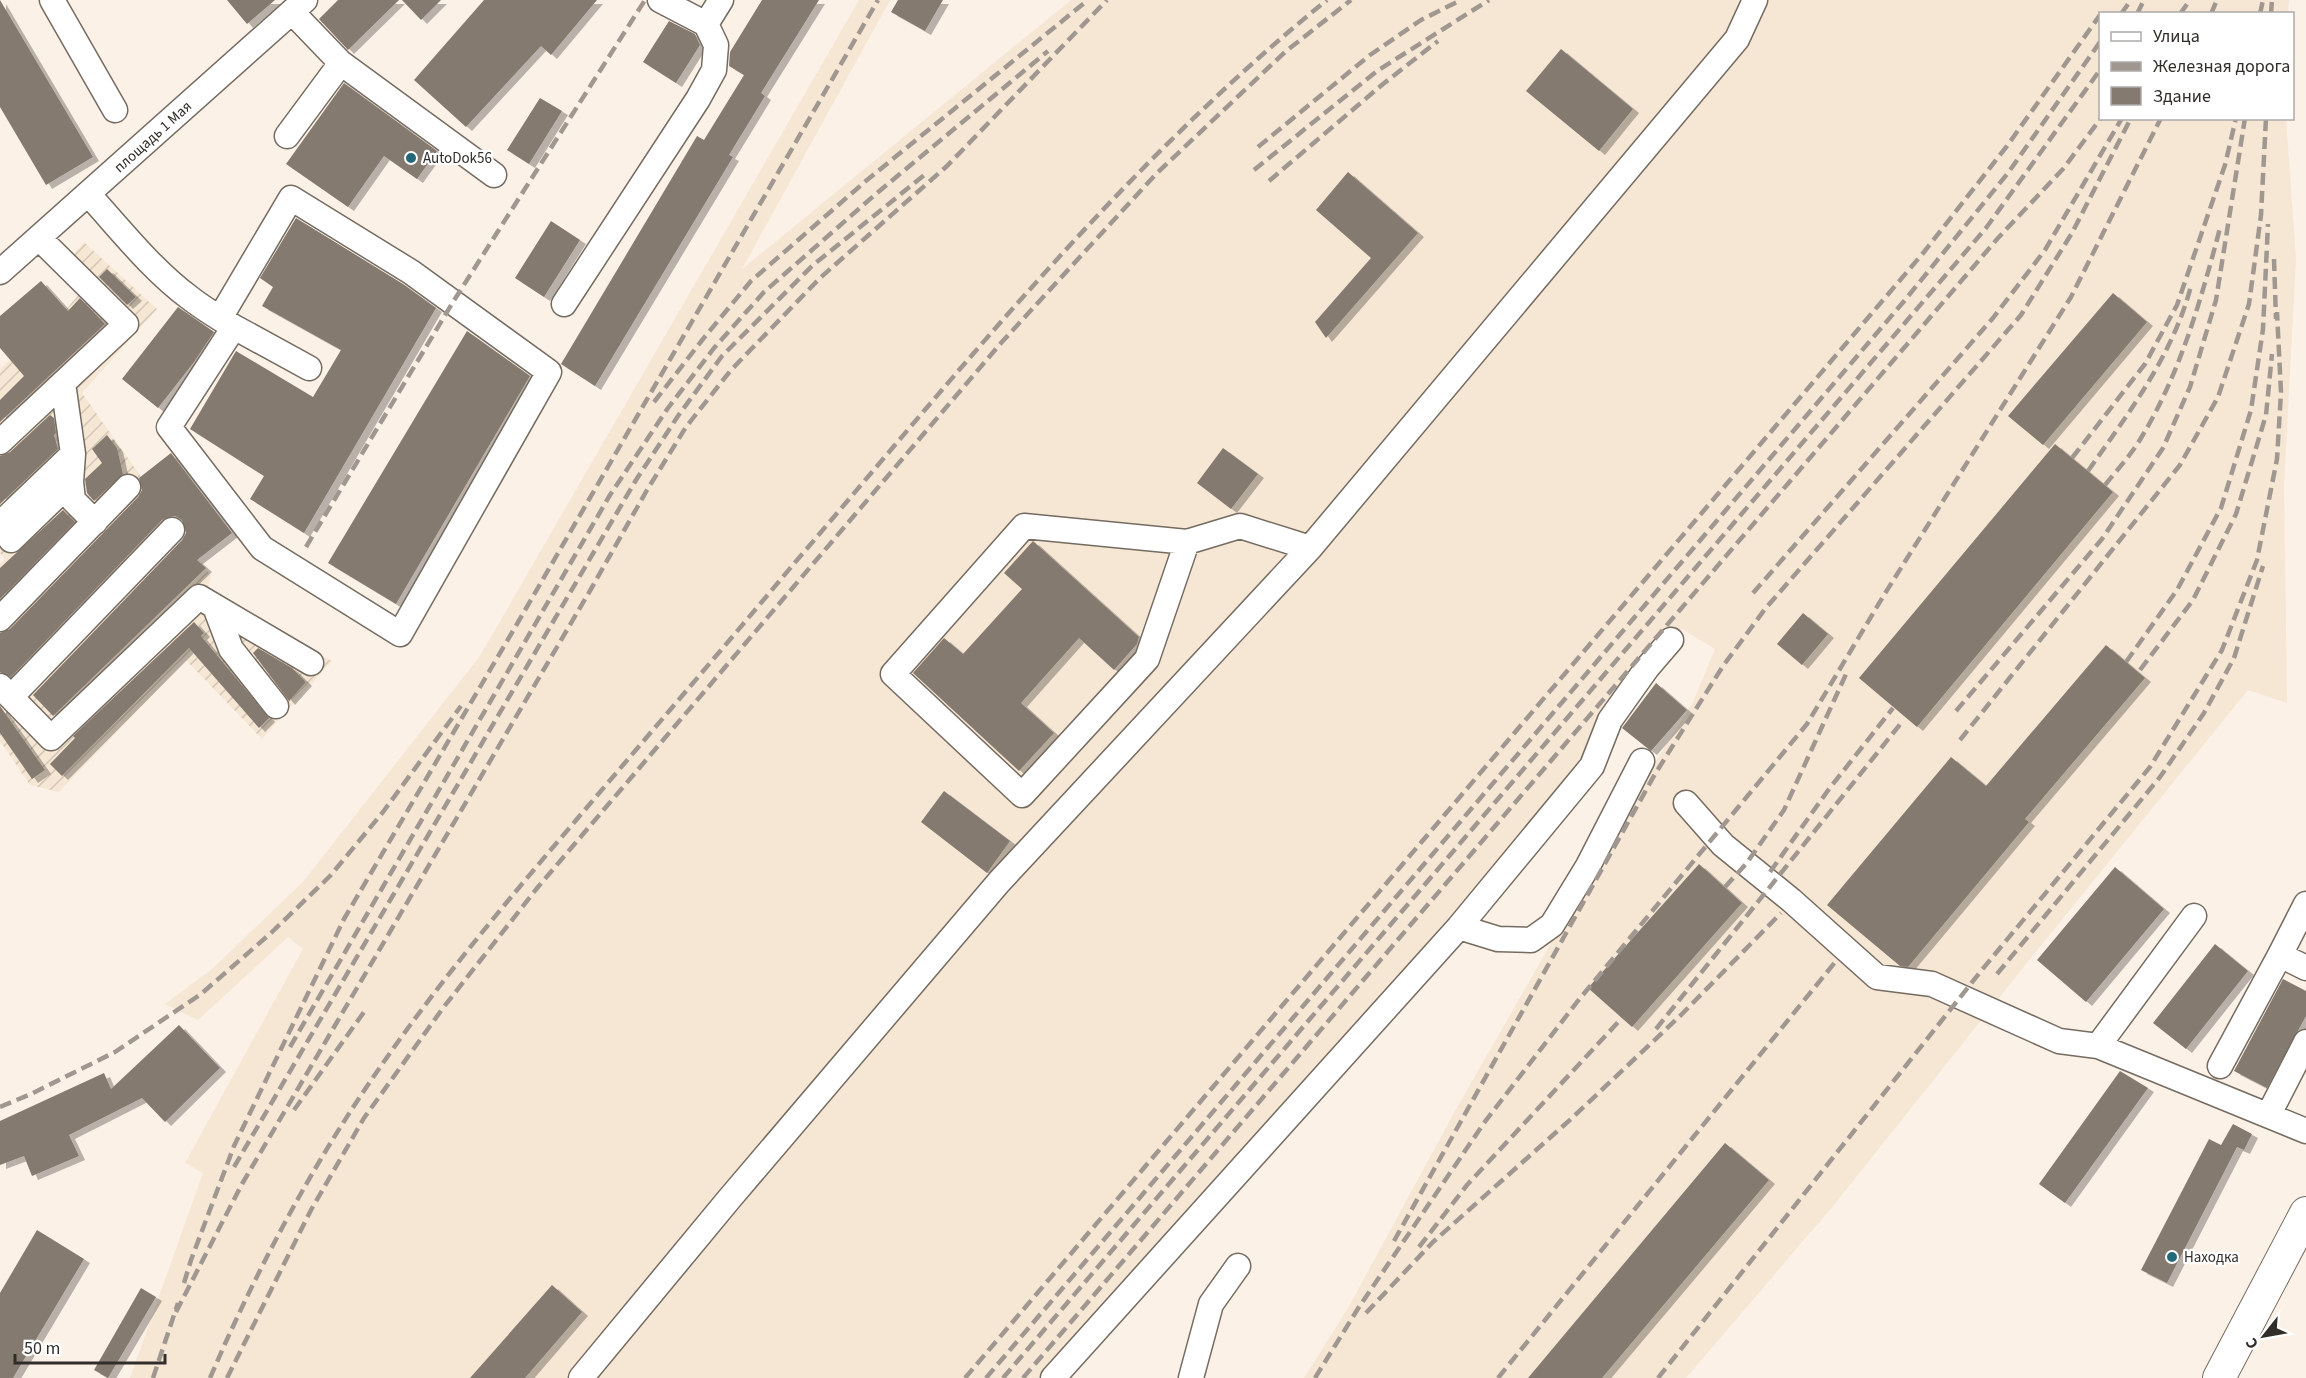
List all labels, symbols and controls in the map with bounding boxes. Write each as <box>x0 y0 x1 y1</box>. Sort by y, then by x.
legend <box>2099 12 2294 120</box>
text: Улица <box>2153 24 2200 49</box>
text: Железная дорога <box>2153 54 2290 79</box>
text: Здание <box>2153 84 2211 109</box>
street label: площадь 1 Мая <box>109 96 197 178</box>
place label: AutoDok56 <box>423 148 492 169</box>
marker: AutoDok56 <box>404 151 418 165</box>
place label: Находка <box>2184 1247 2239 1268</box>
marker: Находка <box>2165 1250 2179 1264</box>
north arrow <box>2234 1306 2294 1366</box>
scale bar <box>15 1327 165 1365</box>
text: С <box>2240 1334 2264 1353</box>
text: 50 m <box>24 1336 60 1361</box>

